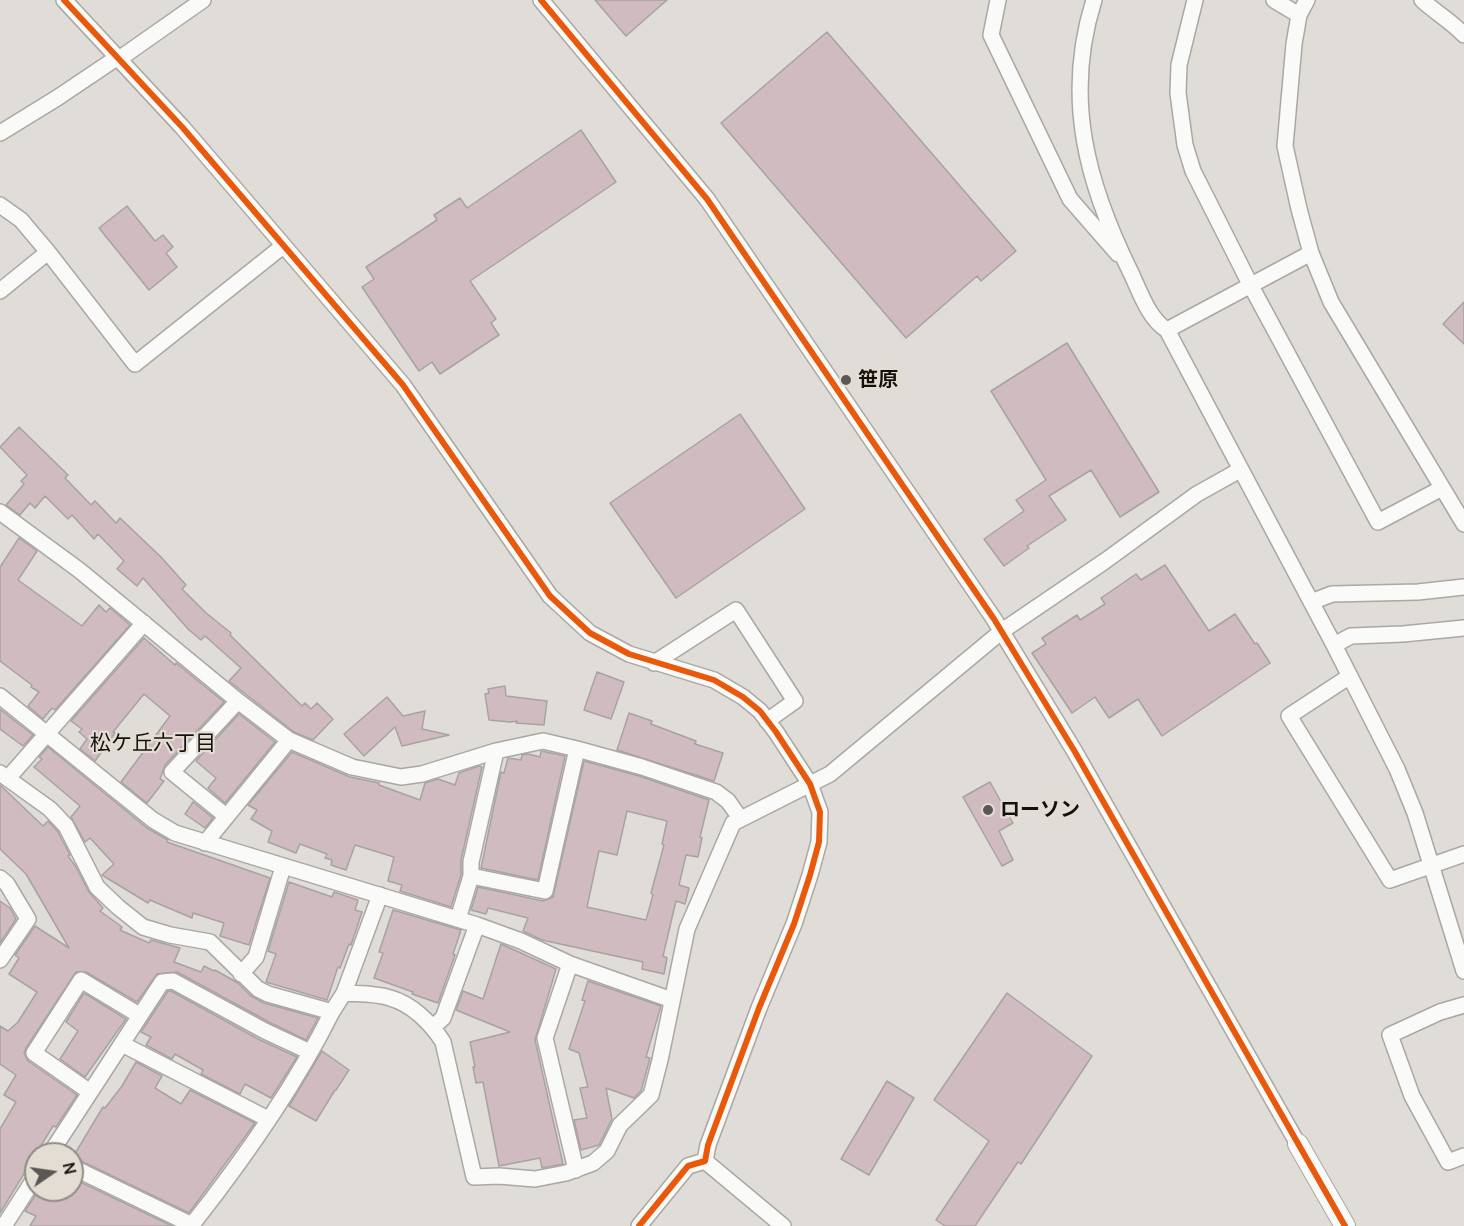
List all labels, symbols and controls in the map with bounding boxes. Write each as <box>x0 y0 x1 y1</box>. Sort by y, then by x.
place label: 笹原 <box>858 368 898 392</box>
marker: 笹原 <box>839 373 853 387</box>
district label: 松ケ丘六丁目 <box>90 731 216 757</box>
place label: ローソン <box>1000 798 1080 822</box>
marker: ローソン <box>981 803 995 817</box>
north arrow <box>24 1142 84 1202</box>
text: N <box>58 1160 82 1176</box>

